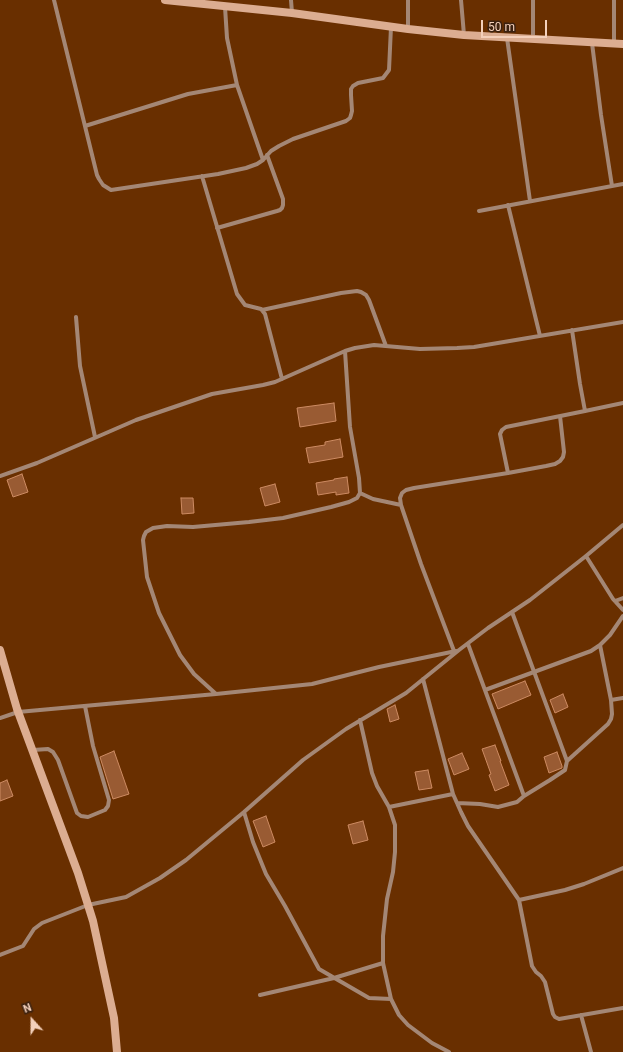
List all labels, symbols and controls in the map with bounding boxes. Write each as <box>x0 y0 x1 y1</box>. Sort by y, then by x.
scale bar <box>483 12 549 38</box>
text: 50 m <box>488 20 515 34</box>
north arrow <box>12 1000 52 1040</box>
text: N <box>22 1001 33 1016</box>

